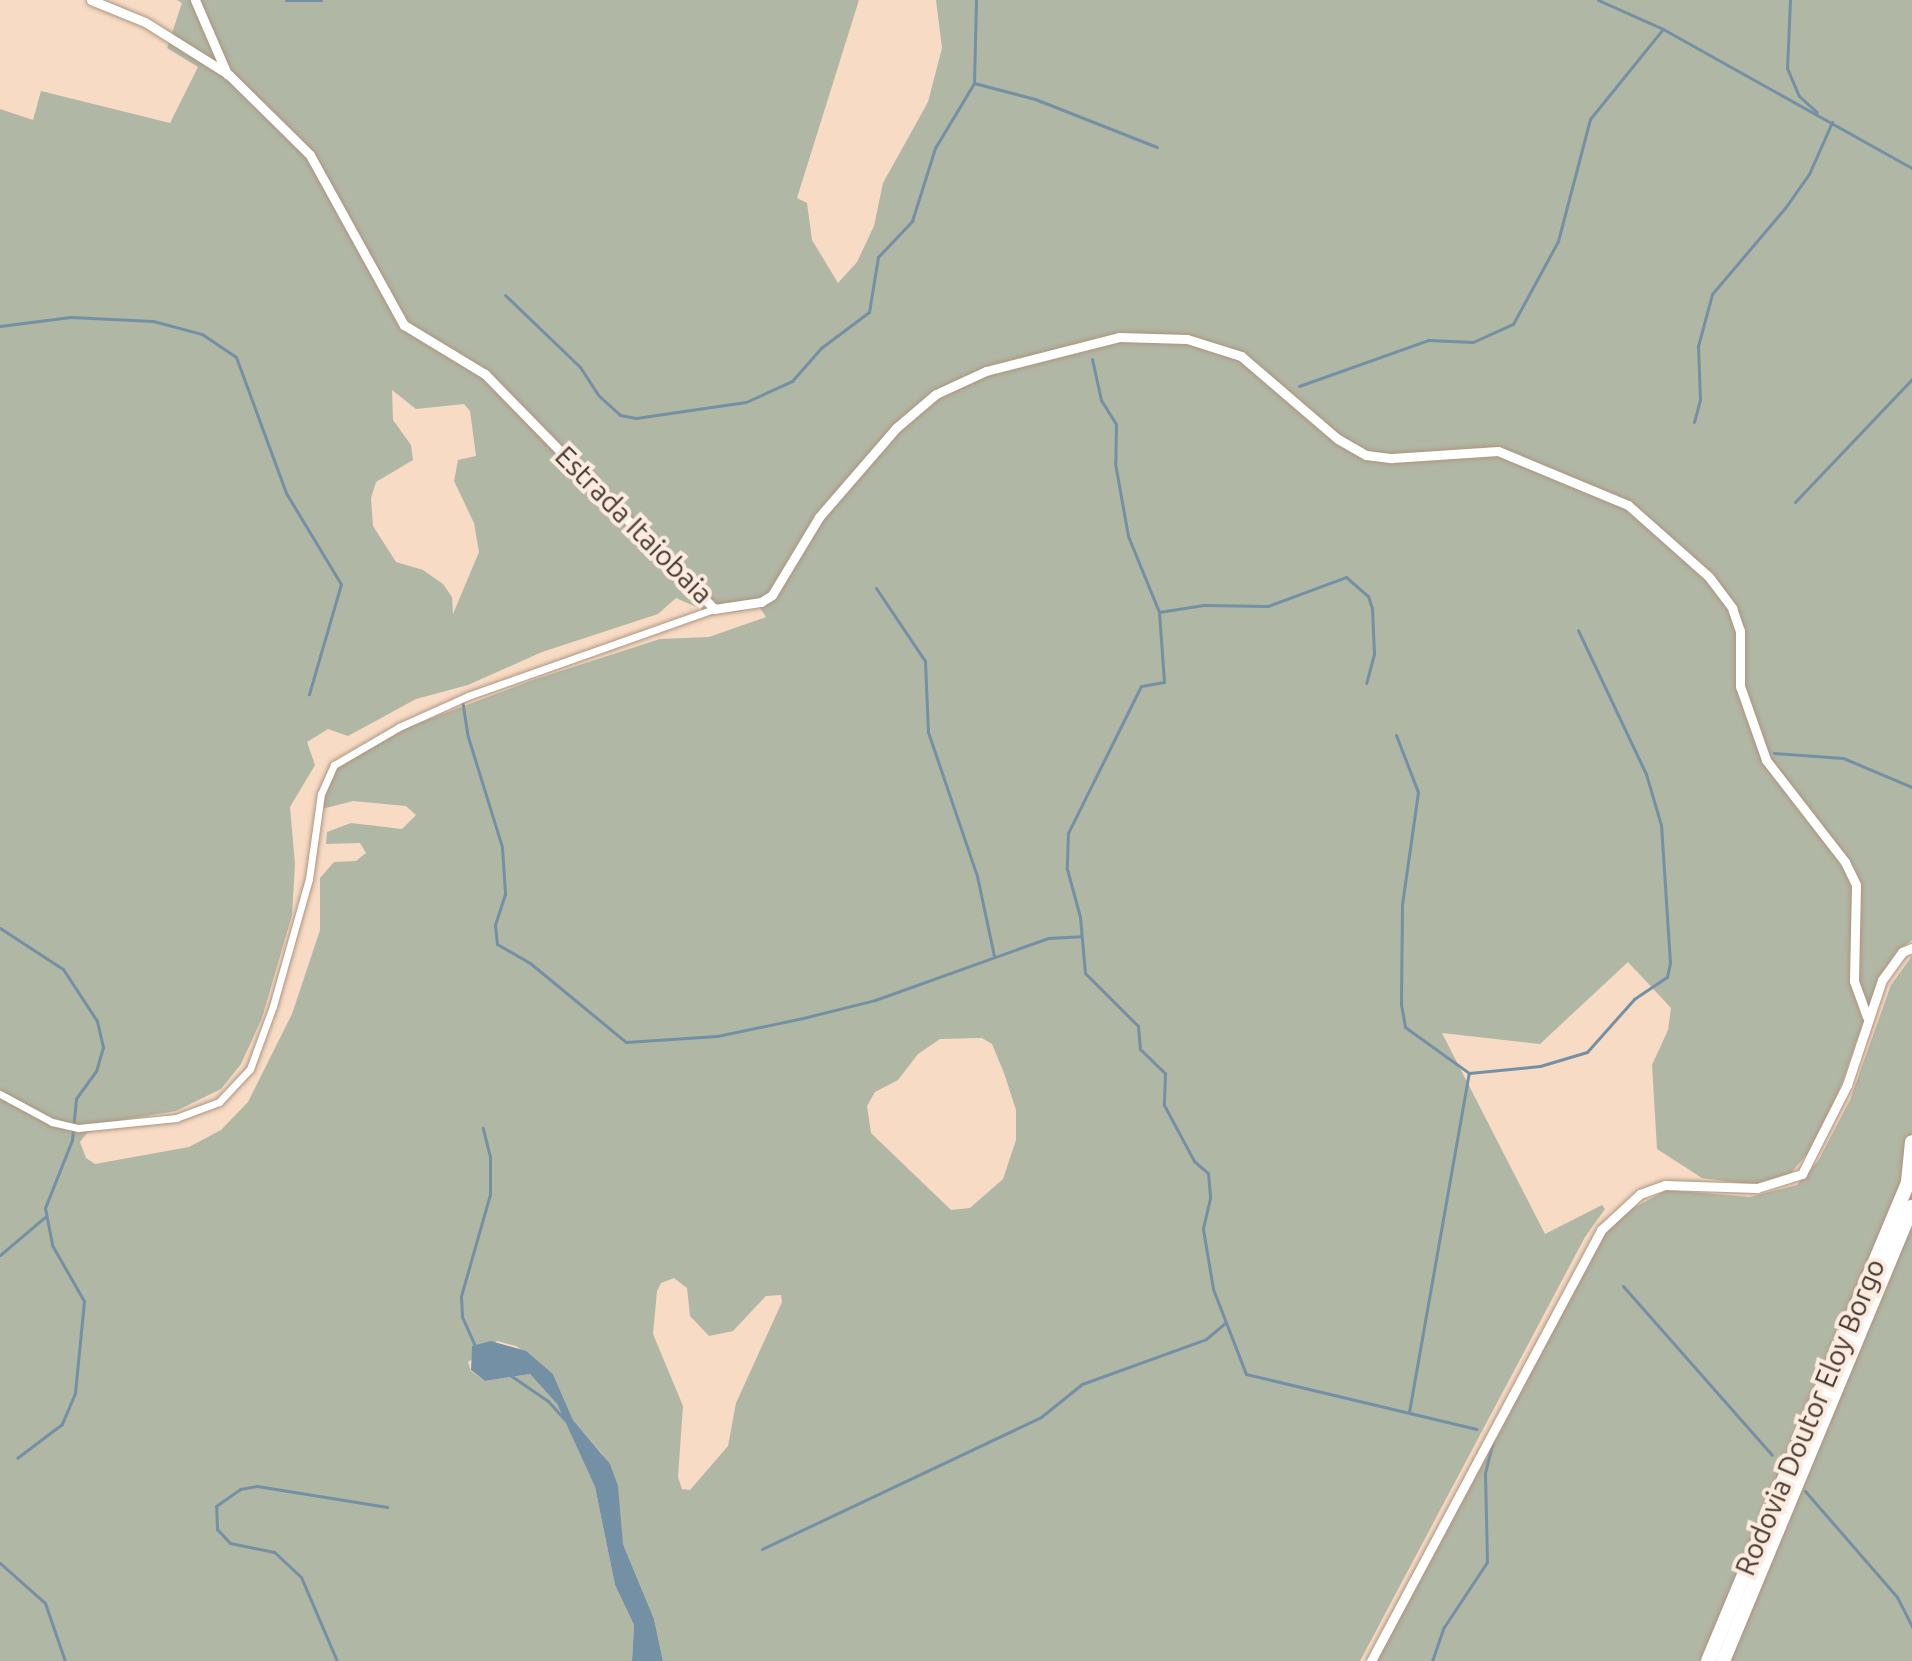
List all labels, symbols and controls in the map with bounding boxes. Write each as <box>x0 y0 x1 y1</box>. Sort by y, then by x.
street label: Estrada Itaiobaia <box>548 439 720 611</box>
street label: Rodovia Doutor Eloy Borgo <box>1728 1254 1892 1580</box>

